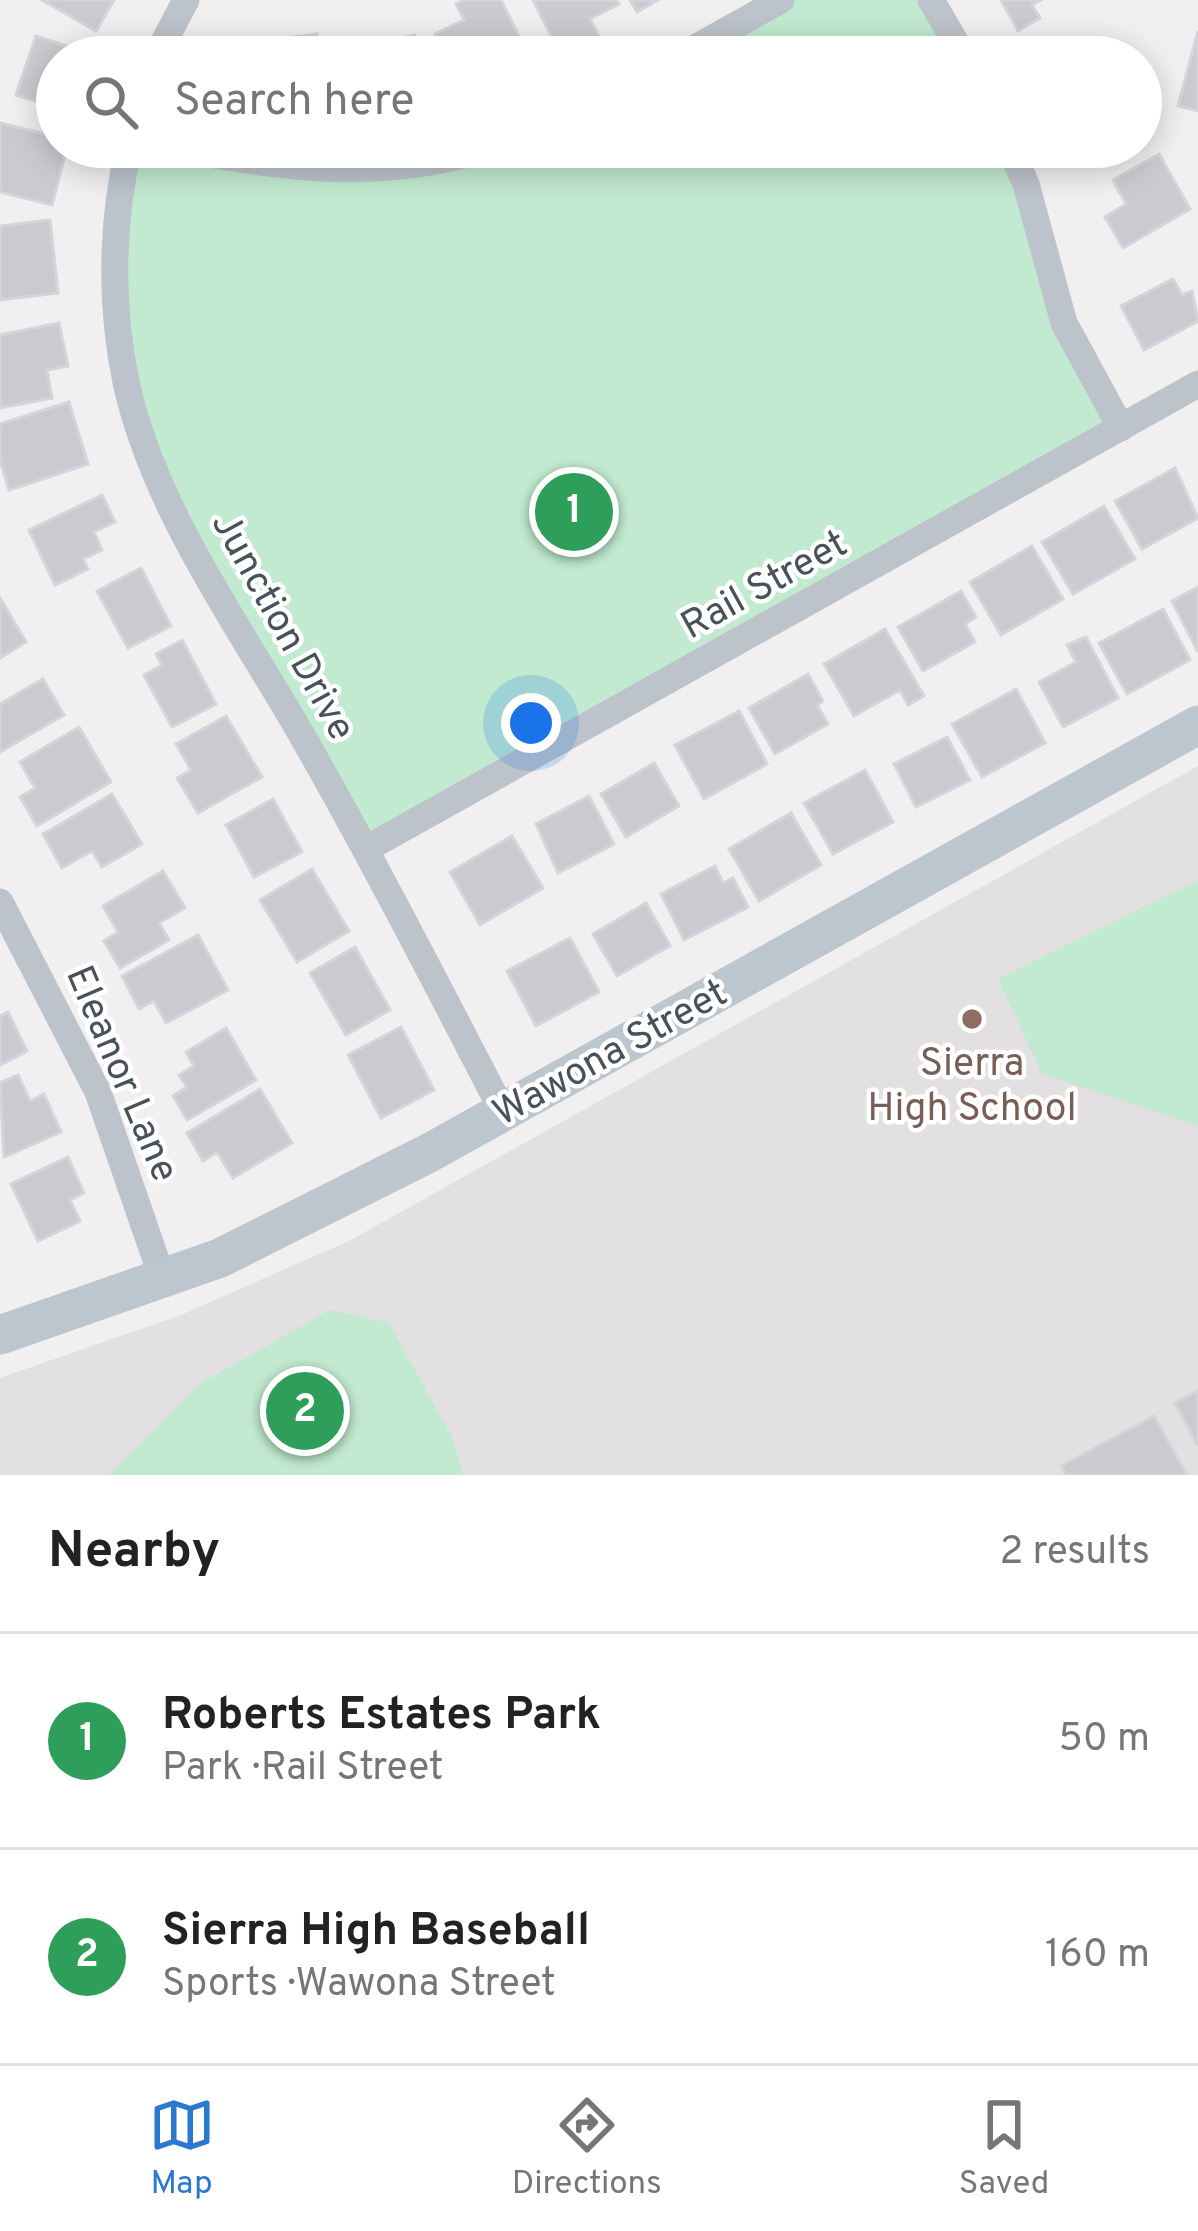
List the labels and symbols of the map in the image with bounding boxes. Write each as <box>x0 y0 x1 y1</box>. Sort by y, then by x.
pin: 1 <box>535 467 613 557</box>
street label: Junction Drive <box>198 504 364 750</box>
street label: Rail Street <box>673 521 857 653</box>
your location <box>501 693 561 753</box>
street label: Eleanor Lane <box>52 959 187 1190</box>
street label: Wawona Street <box>486 970 737 1139</box>
marker: Sierra High School <box>959 1006 985 1032</box>
place label: Sierra High School <box>867 1041 1077 1135</box>
pin: 2 <box>266 1366 344 1456</box>

